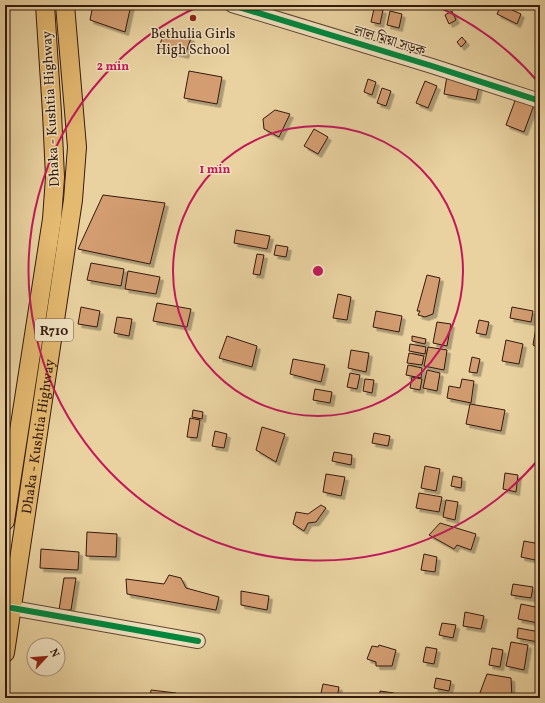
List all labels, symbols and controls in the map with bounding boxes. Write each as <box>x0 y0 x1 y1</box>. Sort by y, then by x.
marker: Bethulia Girls High School <box>188 13 198 23</box>
street label: লাল মিয়া সড়ক <box>351 21 429 62</box>
place label: Bethulia Girls High School <box>150 25 236 60</box>
street label: Dhaka - Kushtia Highway <box>38 30 65 187</box>
text: 2 min <box>97 59 129 75</box>
text: 1 min <box>200 162 231 178</box>
centre of rings <box>311 264 325 278</box>
road number: R710 <box>35 319 73 341</box>
street label: Dhaka - Kushtia Highway <box>18 357 60 515</box>
north arrow <box>26 637 66 677</box>
text: N <box>45 646 62 660</box>

